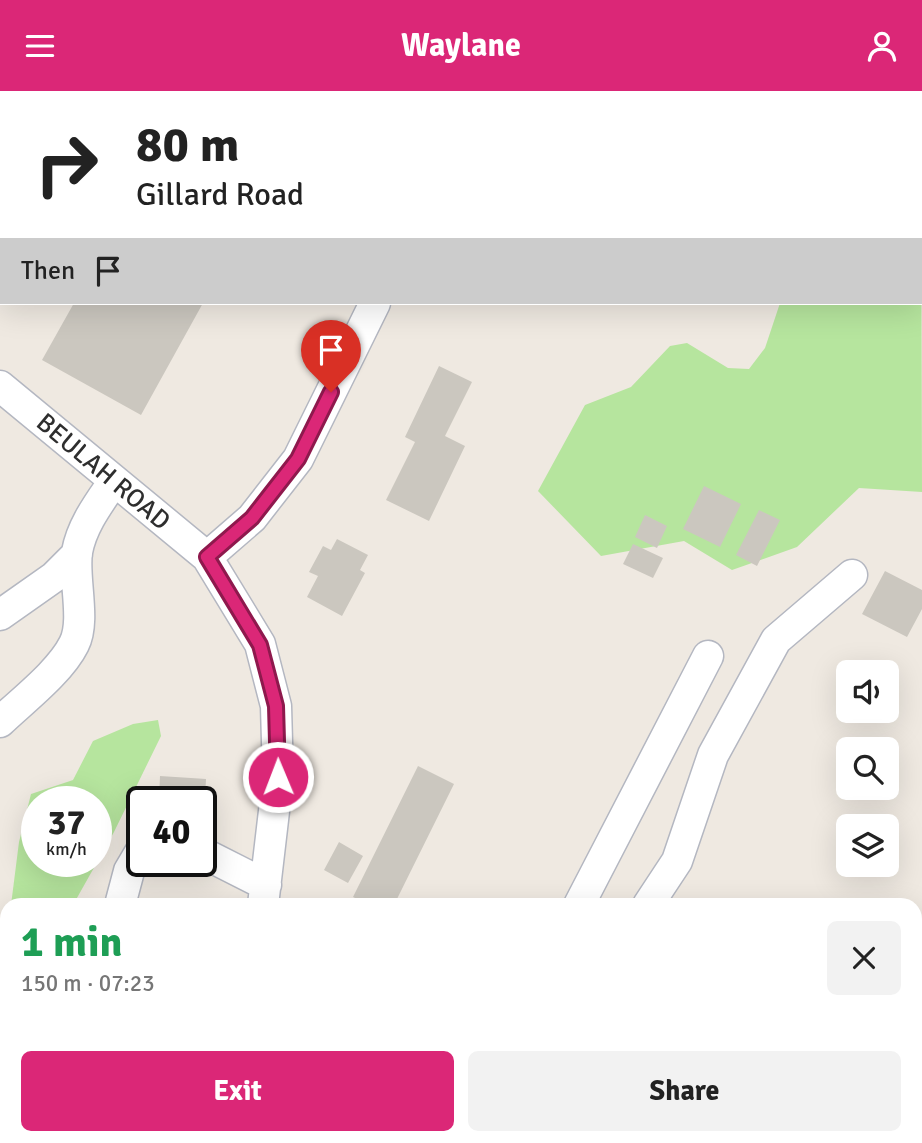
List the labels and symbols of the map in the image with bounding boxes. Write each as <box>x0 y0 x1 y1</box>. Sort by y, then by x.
pin <box>301 320 361 392</box>
street label: BEULAH ROAD <box>29 407 177 537</box>
position arrow <box>241 740 315 814</box>
speed limit sign: 40 <box>126 786 217 877</box>

